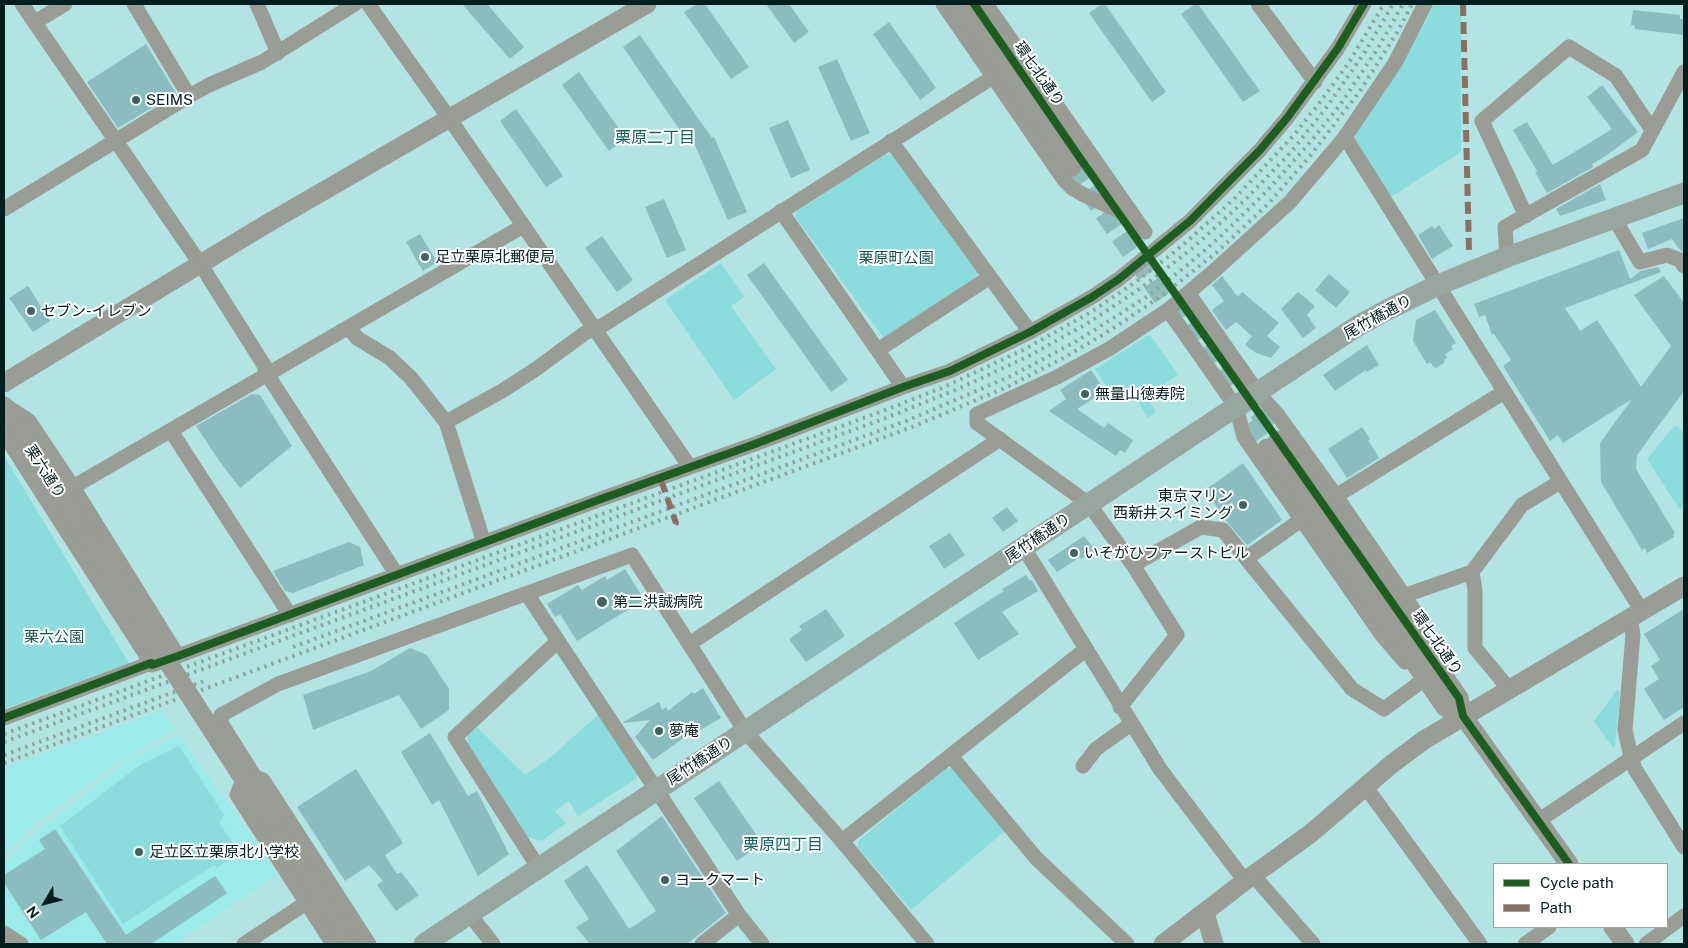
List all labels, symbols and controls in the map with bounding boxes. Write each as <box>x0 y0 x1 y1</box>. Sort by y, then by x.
street label: 環七北通り <box>1010 38 1068 110</box>
place label: SEIMS <box>146 91 193 109</box>
marker: SEIMS <box>130 94 142 106</box>
district label: 栗原二丁目 <box>615 128 695 148</box>
place label: 足立栗原北郵便局 <box>435 248 555 266</box>
park label: 栗原町公園 <box>859 249 933 267</box>
marker: 足立栗原北郵便局 <box>419 251 431 263</box>
street label: 尾竹橋通り <box>1341 291 1415 343</box>
place label: セブン-イレブン <box>41 302 152 320</box>
marker: セブン-イレブン <box>25 305 37 317</box>
place label: 無量山徳寿院 <box>1095 385 1185 403</box>
marker: 無量山徳寿院 <box>1079 388 1091 400</box>
street label: 栗六通り <box>21 442 69 502</box>
place label: 東京マリン 西新井スイミング <box>1113 487 1233 522</box>
marker: 東京マリン 西新井スイミング <box>1237 499 1249 511</box>
street label: 尾竹橋通り <box>1002 510 1074 566</box>
place label: いそがひファーストビル <box>1084 544 1249 562</box>
marker: いそがひファーストビル <box>1068 547 1080 559</box>
place label: 第二洪誠病院 <box>613 593 703 611</box>
marker: 第二洪誠病院 <box>595 595 609 609</box>
street label: 環七北通り <box>1408 607 1466 679</box>
park label: 栗六公園 <box>24 628 84 646</box>
place label: 夢庵 <box>669 722 699 740</box>
marker: 夢庵 <box>653 725 665 737</box>
street label: 尾竹橋通り <box>664 733 736 789</box>
district label: 栗原四丁目 <box>743 835 823 855</box>
place label: 足立区立栗原北小学校 <box>149 843 299 861</box>
marker: 足立区立栗原北小学校 <box>133 846 145 858</box>
legend <box>1493 863 1668 928</box>
place label: ヨークマート <box>675 871 765 889</box>
marker: ヨークマート <box>659 874 671 886</box>
text: Cycle path <box>1540 874 1614 891</box>
north arrow <box>20 878 70 928</box>
text: Path <box>1540 899 1572 916</box>
text: N <box>23 903 43 921</box>

